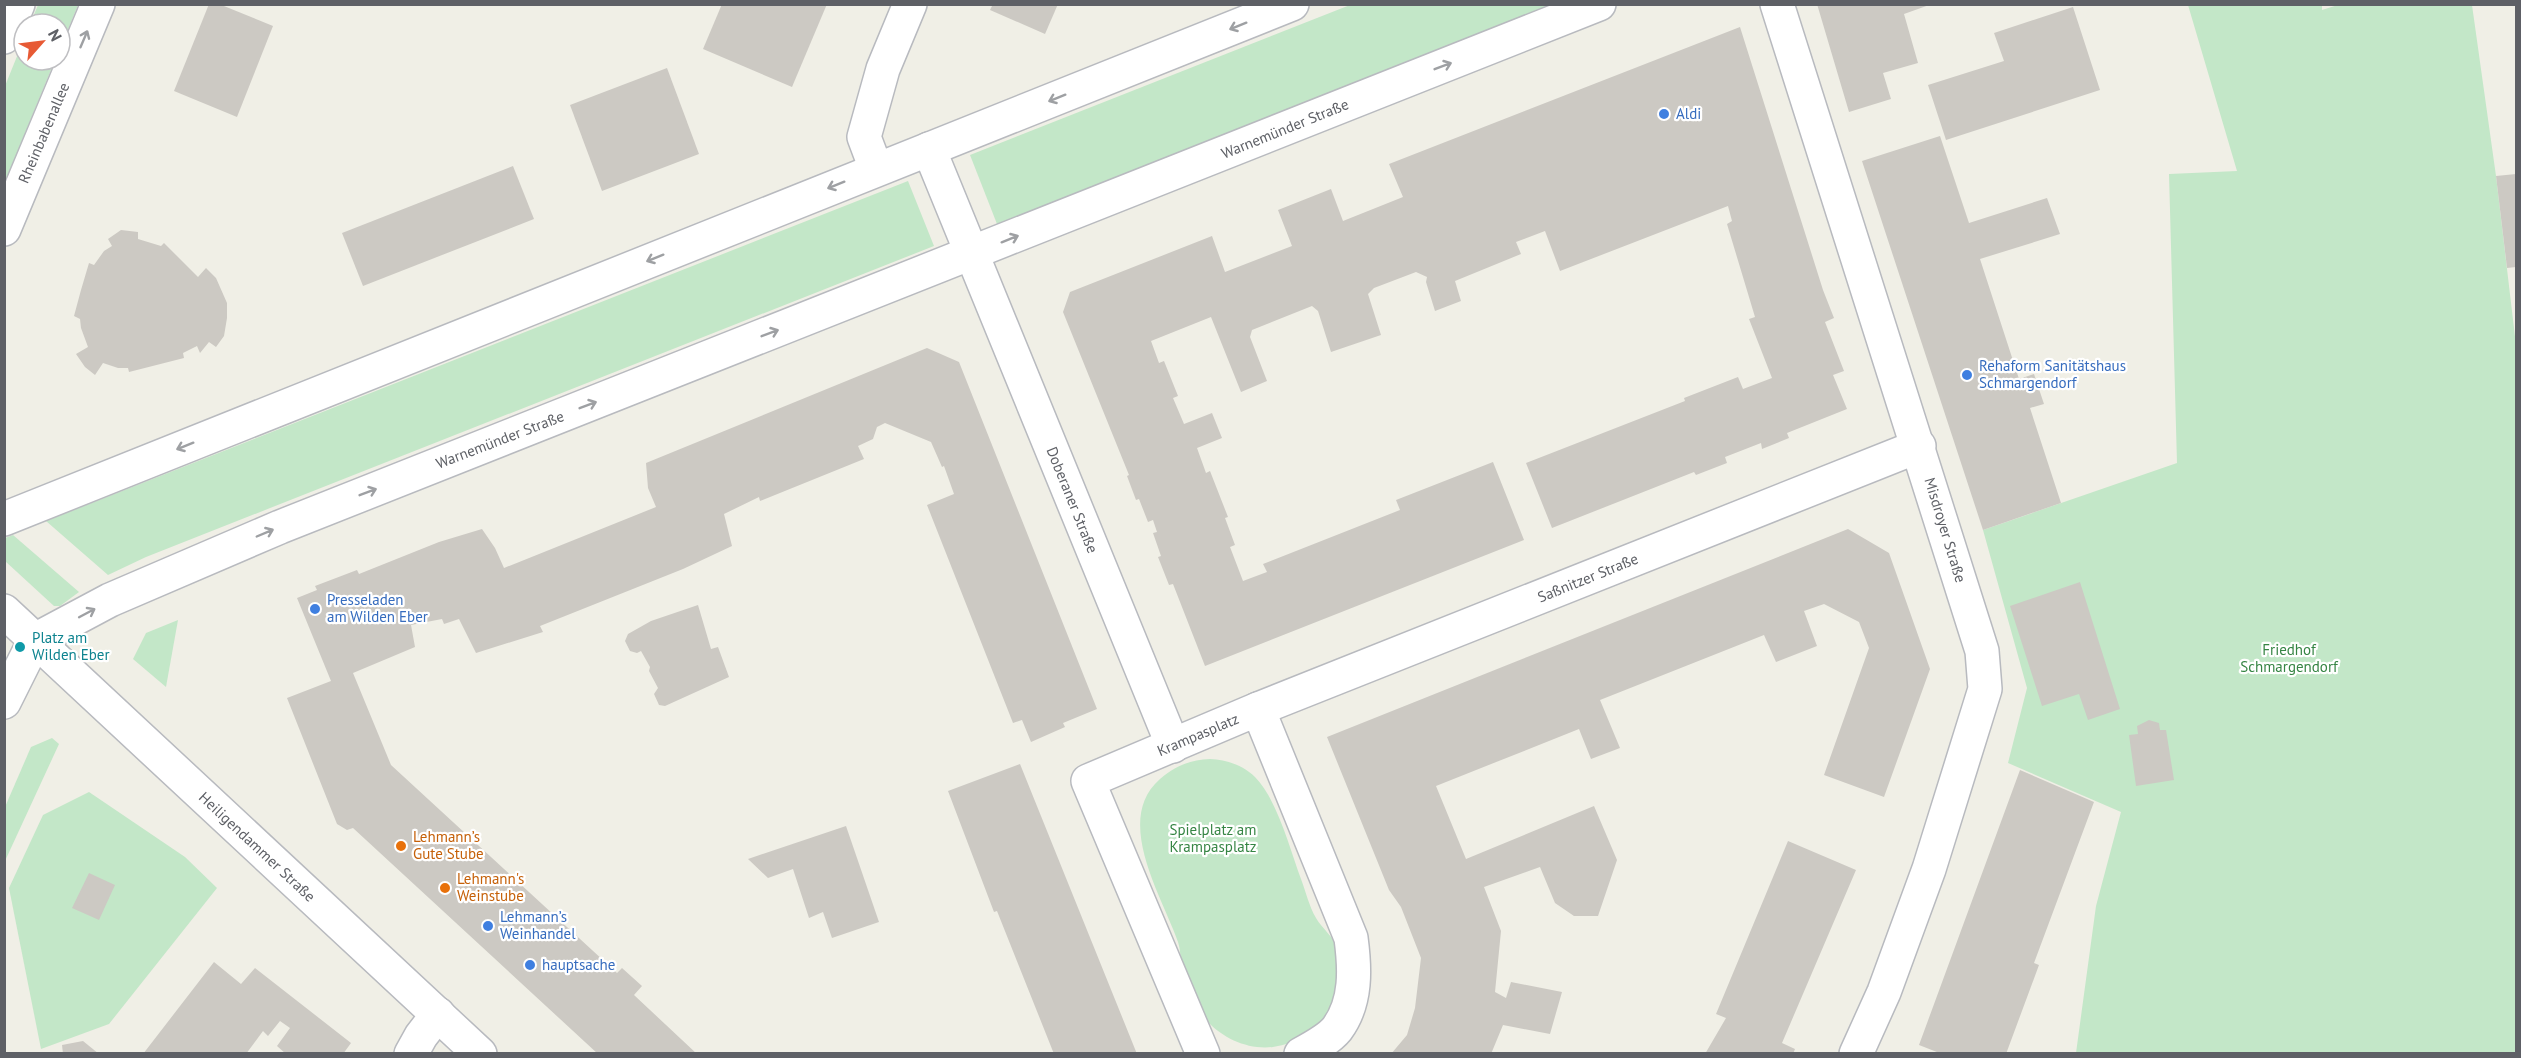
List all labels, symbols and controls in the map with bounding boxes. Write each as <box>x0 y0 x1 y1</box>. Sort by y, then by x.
north arrow <box>12 12 72 72</box>
one-way arrow <box>1229 21 1248 32</box>
text: N <box>44 26 67 44</box>
one-way arrow <box>79 31 90 49</box>
one-way arrow <box>1434 60 1452 71</box>
street label: Rheinbabenallee <box>14 80 73 186</box>
one-way arrow <box>1048 93 1067 104</box>
street label: Warnemünder Straße <box>1218 94 1351 163</box>
place label: Aldi <box>1676 104 1701 123</box>
marker: Aldi <box>1657 107 1671 121</box>
one-way arrow <box>828 180 846 191</box>
one-way arrow <box>1000 233 1018 244</box>
one-way arrow <box>647 253 665 264</box>
one-way arrow <box>760 327 779 338</box>
place label: Rehaform Sanitätshaus Schmargendorf <box>1979 356 2126 392</box>
marker: Rehaform Sanitätshaus Schmargendorf <box>1960 368 1974 382</box>
one-way arrow <box>579 399 597 410</box>
street label: Warnemünder Straße <box>433 406 566 473</box>
one-way arrow <box>176 441 194 452</box>
street label: Doberaner Straße <box>1042 444 1102 556</box>
street label: Misdroyer Straße <box>1920 475 1970 585</box>
one-way arrow <box>358 486 377 497</box>
one-way arrow <box>255 527 273 539</box>
street label: Saßnitzer Straße <box>1535 549 1641 606</box>
place label: Presseladen am Wilden Eber <box>327 590 428 626</box>
marker: Presseladen am Wilden Eber <box>308 602 322 616</box>
one-way arrow <box>77 607 95 618</box>
place label: Platz am Wilden Eber <box>32 628 110 664</box>
marker: Platz am Wilden Eber <box>13 640 27 654</box>
park label: Friedhof Schmargendorf <box>2240 640 2339 676</box>
street label: Krampasplatz <box>1154 709 1242 760</box>
street label: Heiligendammer Straße <box>195 788 320 906</box>
park label: Spielplatz am Krampasplatz <box>1169 820 1257 856</box>
place label: Lehmann’s Gute Stube <box>413 827 484 863</box>
marker: Lehmann’s Gute Stube <box>394 839 408 853</box>
place label: Lehmann's Weinstube <box>457 869 524 905</box>
marker: Lehmann's Weinstube <box>438 881 452 895</box>
place label: Lehmann’s Weinhandel <box>500 907 576 943</box>
marker: Lehmann’s Weinhandel <box>481 919 495 933</box>
place label: hauptsache <box>542 955 615 974</box>
marker: hauptsache <box>523 958 537 972</box>

